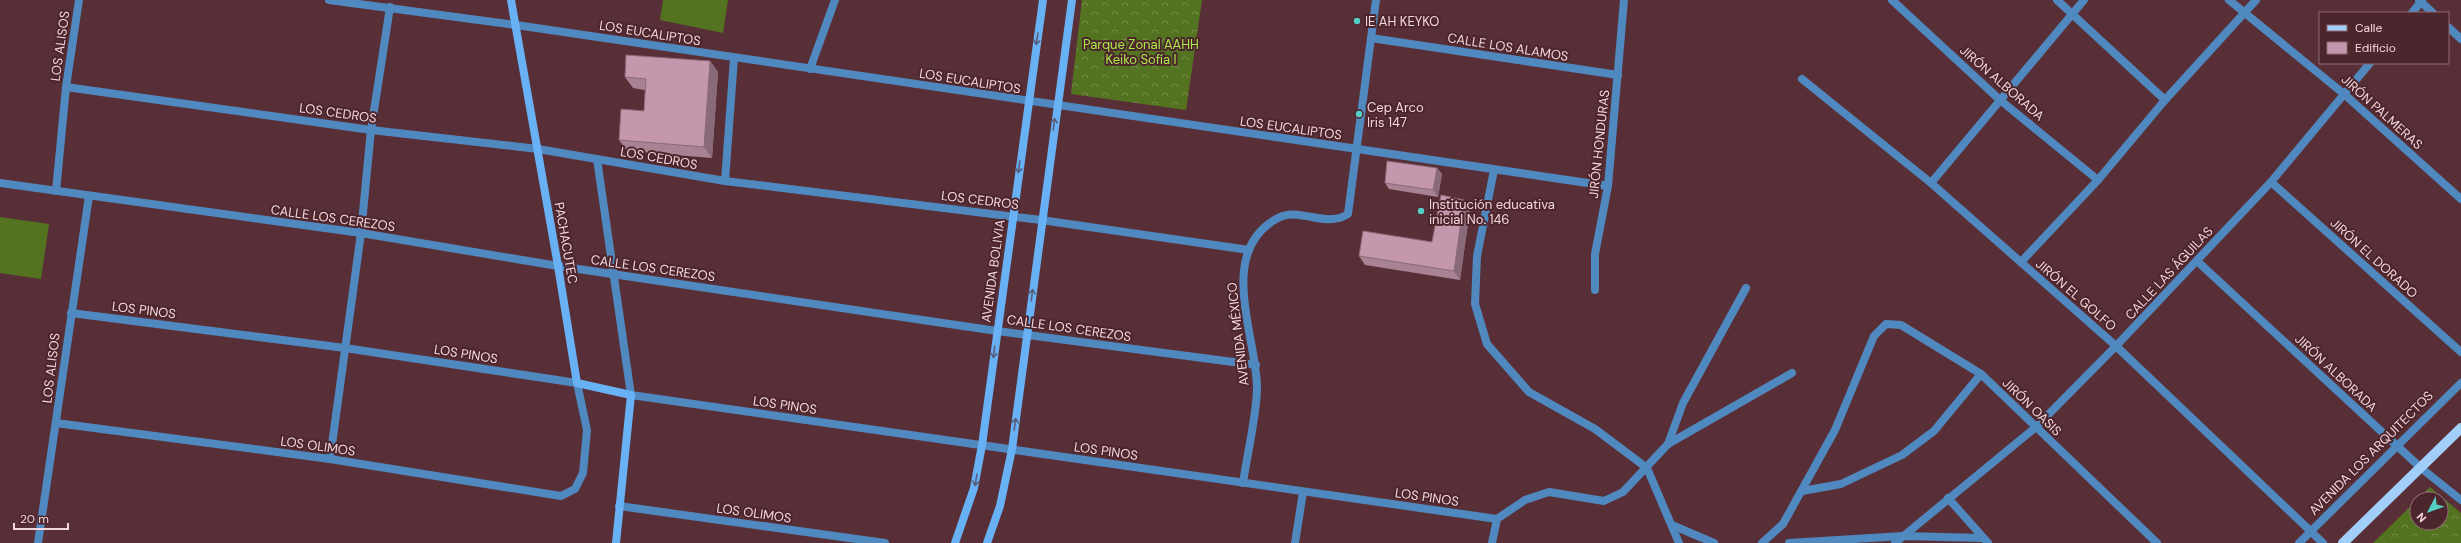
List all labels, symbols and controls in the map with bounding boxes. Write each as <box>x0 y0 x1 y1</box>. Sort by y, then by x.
street label: LOS ALISOS <box>47 10 73 82</box>
legend <box>2319 12 2449 64</box>
place label: IE AH KEYKO <box>1365 13 1439 30</box>
marker: IE AH KEYKO <box>1352 16 1362 26</box>
street label: LOS EUCALIPTOS <box>598 17 702 49</box>
text: Calle <box>2355 20 2382 36</box>
street label: CALLE LOS ALAMOS <box>1446 29 1570 65</box>
one-way arrow <box>1033 32 1041 45</box>
park label: Parque Zonal AAHH Keiko Sofía I <box>1083 36 1199 68</box>
text: Edificio <box>2355 40 2396 56</box>
street label: JIRÓN ALBORADA <box>1956 42 2048 125</box>
street label: LOS EUCALIPTOS <box>918 65 1022 97</box>
street label: JIRÓN PALMERAS <box>2338 71 2426 153</box>
street label: JIRÓN HONDURAS <box>1585 89 1613 199</box>
street label: LOS CEDROS <box>298 99 378 127</box>
place label: Cep Arco Iris 147 <box>1367 99 1424 131</box>
marker: Cep Arco Iris 147 <box>1354 109 1364 119</box>
street label: LOS EUCALIPTOS <box>1239 112 1343 144</box>
one-way arrow <box>1050 118 1058 131</box>
street label: LOS CEDROS <box>619 143 699 173</box>
one-way arrow <box>1015 160 1023 173</box>
street label: LOS CEDROS <box>940 187 1020 213</box>
place label: Institución educativa inicial No. 146 <box>1429 196 1555 228</box>
street label: CALLE LOS CEREZOS <box>270 201 396 235</box>
street label: PACHACUTEC <box>550 201 582 285</box>
marker: Institución educativa inicial No. 146 <box>1416 206 1426 216</box>
street label: JIRÓN EL DORADO <box>2327 214 2421 302</box>
street label: AVENIDA BOLIVIA <box>977 218 1009 324</box>
street label: CALLE LAS ÁGUILAS <box>2121 222 2217 323</box>
street label: CALLE LOS CEREZOS <box>590 251 716 285</box>
street label: JIRÓN EL GOLFO <box>2032 255 2120 335</box>
street label: AVENIDA MÉXICO <box>1222 281 1253 387</box>
one-way arrow <box>1028 289 1036 302</box>
street label: LOS PINOS <box>111 298 177 322</box>
street label: CALLE LOS CEREZOS <box>1006 311 1132 345</box>
street label: JIRÓN ALBORADA <box>2291 330 2381 416</box>
street label: LOS ALISOS <box>38 332 64 404</box>
street label: LOS PINOS <box>433 341 499 367</box>
one-way arrow <box>990 345 998 358</box>
street label: JIRÓN OASIS <box>1999 375 2065 439</box>
street label: AVENIDA LOS ARQUITECTOS <box>2306 388 2436 518</box>
street label: LOS PINOS <box>752 392 818 418</box>
one-way arrow <box>1011 418 1019 431</box>
street label: LOS OLIMOS <box>279 432 357 460</box>
street label: LOS PINOS <box>1073 438 1139 464</box>
one-way arrow <box>972 473 980 486</box>
street label: LOS PINOS <box>1394 484 1460 510</box>
north arrow <box>2409 491 2449 531</box>
street label: LOS OLIMOS <box>715 499 793 527</box>
scale bar <box>14 505 68 531</box>
text: 20 m <box>20 511 49 527</box>

